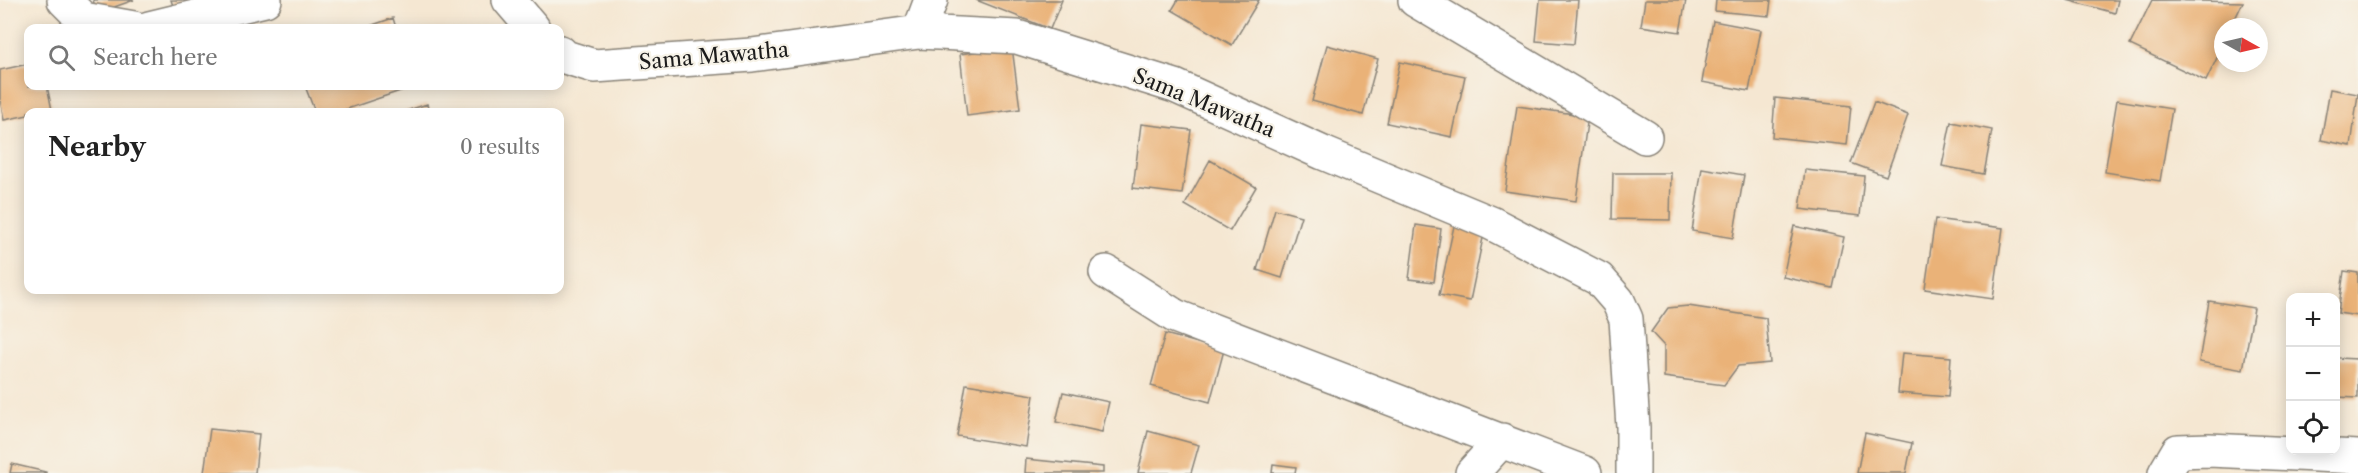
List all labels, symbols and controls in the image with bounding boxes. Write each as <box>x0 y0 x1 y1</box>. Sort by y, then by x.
north arrow <box>2214 18 2268 72</box>
search box <box>24 24 564 90</box>
street label: Sama Mawatha <box>638 36 791 75</box>
icon: search <box>45 41 78 74</box>
text: Search here <box>93 44 218 71</box>
street label: Sama Mawatha <box>1130 63 1280 143</box>
text: Nearby <box>48 131 146 163</box>
text: 0 results <box>460 135 540 159</box>
map controls <box>2286 293 2340 455</box>
button: + <box>2286 293 2340 347</box>
button: − <box>2286 347 2340 401</box>
button: locate <box>2286 401 2340 455</box>

